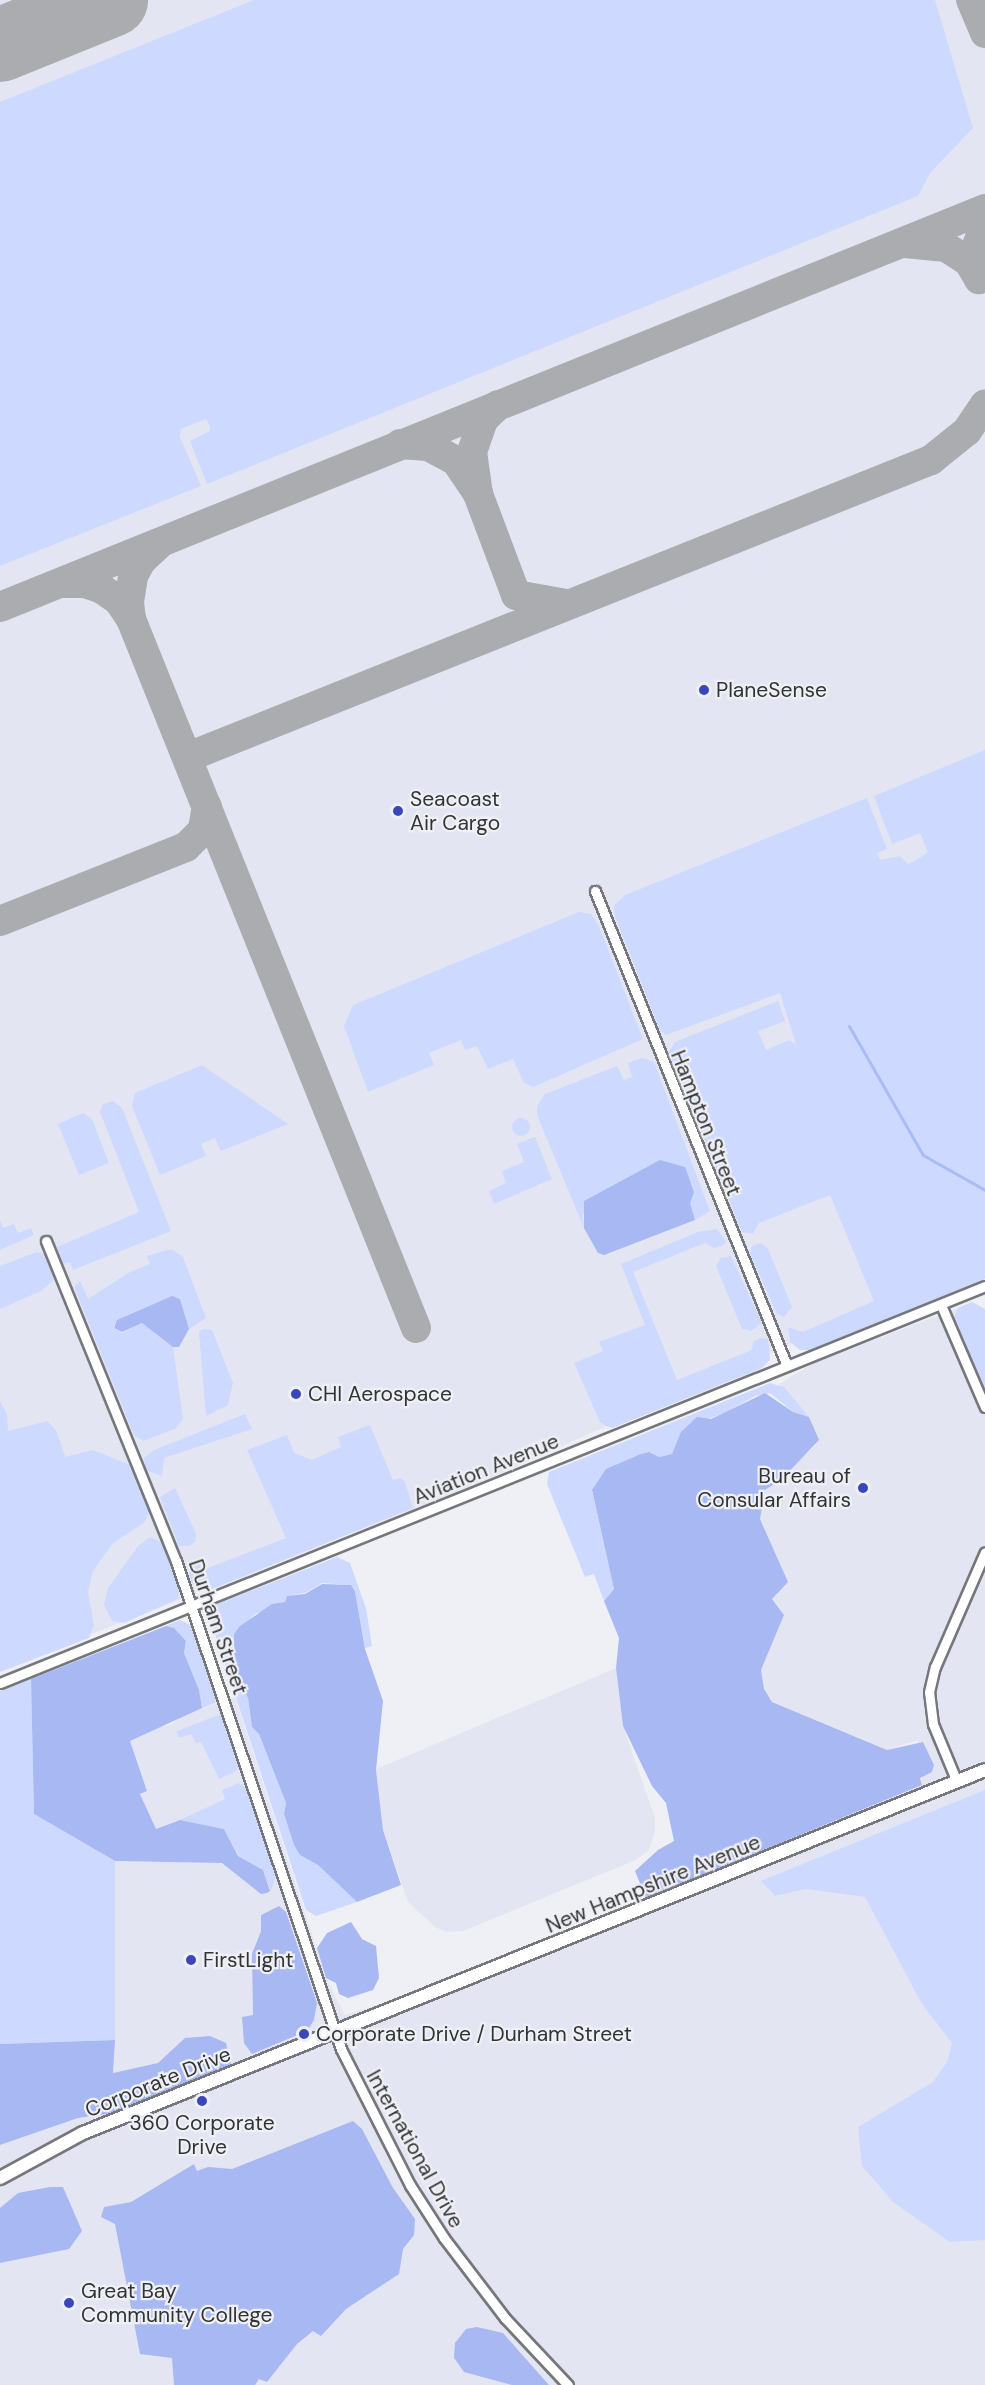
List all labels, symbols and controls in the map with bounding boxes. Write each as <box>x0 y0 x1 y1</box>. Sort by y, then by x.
place label: PlaneSense <box>716 677 827 703</box>
marker: PlaneSense <box>697 683 711 697</box>
place label: Seacoast Air Cargo <box>410 786 500 836</box>
marker: Seacoast Air Cargo <box>391 804 405 818</box>
street label: Hampton Street <box>665 1047 747 1199</box>
place label: CHI Aerospace <box>308 1381 452 1407</box>
marker: CHI Aerospace <box>289 1387 303 1401</box>
street label: Aviation Avenue <box>410 1428 562 1510</box>
place label: Bureau of Consular Affairs <box>697 1463 851 1513</box>
marker: Bureau of Consular Affairs <box>856 1481 870 1495</box>
street label: Durham Street <box>183 1556 253 1698</box>
street label: New Hampshire Avenue <box>542 1829 764 1939</box>
place label: FirstLight <box>203 1947 293 1973</box>
marker: FirstLight <box>184 1953 198 1967</box>
place label: Corporate Drive / Durham Street <box>316 2021 632 2047</box>
marker: Corporate Drive / Durham Street <box>297 2027 311 2041</box>
street label: Corporate Drive <box>81 2041 235 2123</box>
street label: International Drive <box>361 2065 469 2233</box>
marker: 360 Corporate Drive <box>195 2094 209 2108</box>
place label: 360 Corporate Drive <box>129 2110 275 2160</box>
place label: Great Bay Community College <box>81 2278 273 2328</box>
marker: Great Bay Community College <box>62 2296 76 2310</box>

